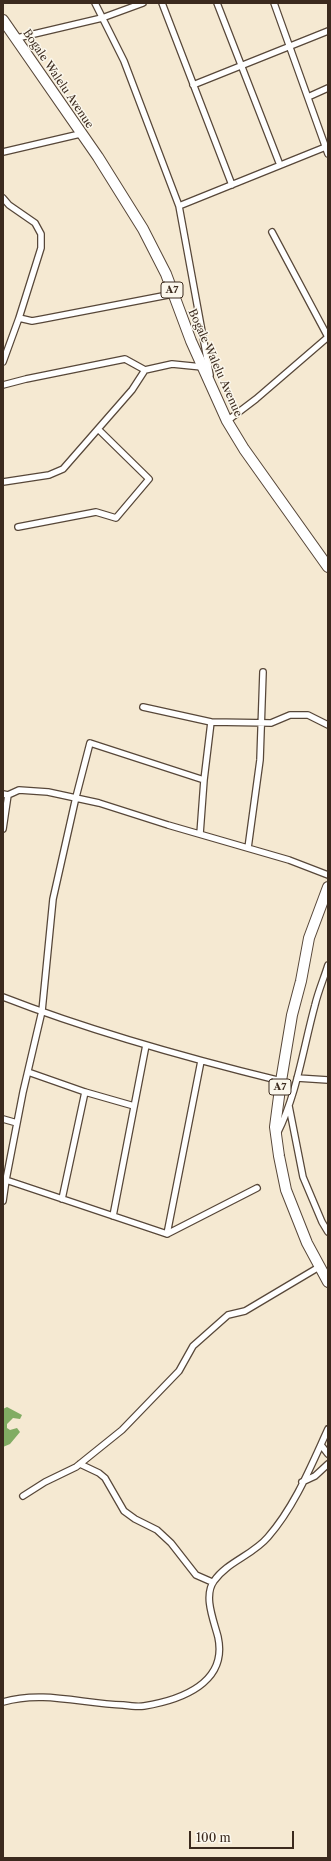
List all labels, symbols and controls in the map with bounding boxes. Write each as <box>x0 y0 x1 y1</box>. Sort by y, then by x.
street label: Bogale Walelu Avenue <box>20 27 96 131</box>
road number: A7 <box>161 282 183 298</box>
street label: Bogale Walelu Avenue <box>185 307 245 419</box>
road number: A7 <box>269 1079 291 1095</box>
scale bar <box>191 1823 296 1849</box>
text: 100 m <box>196 1830 231 1845</box>

